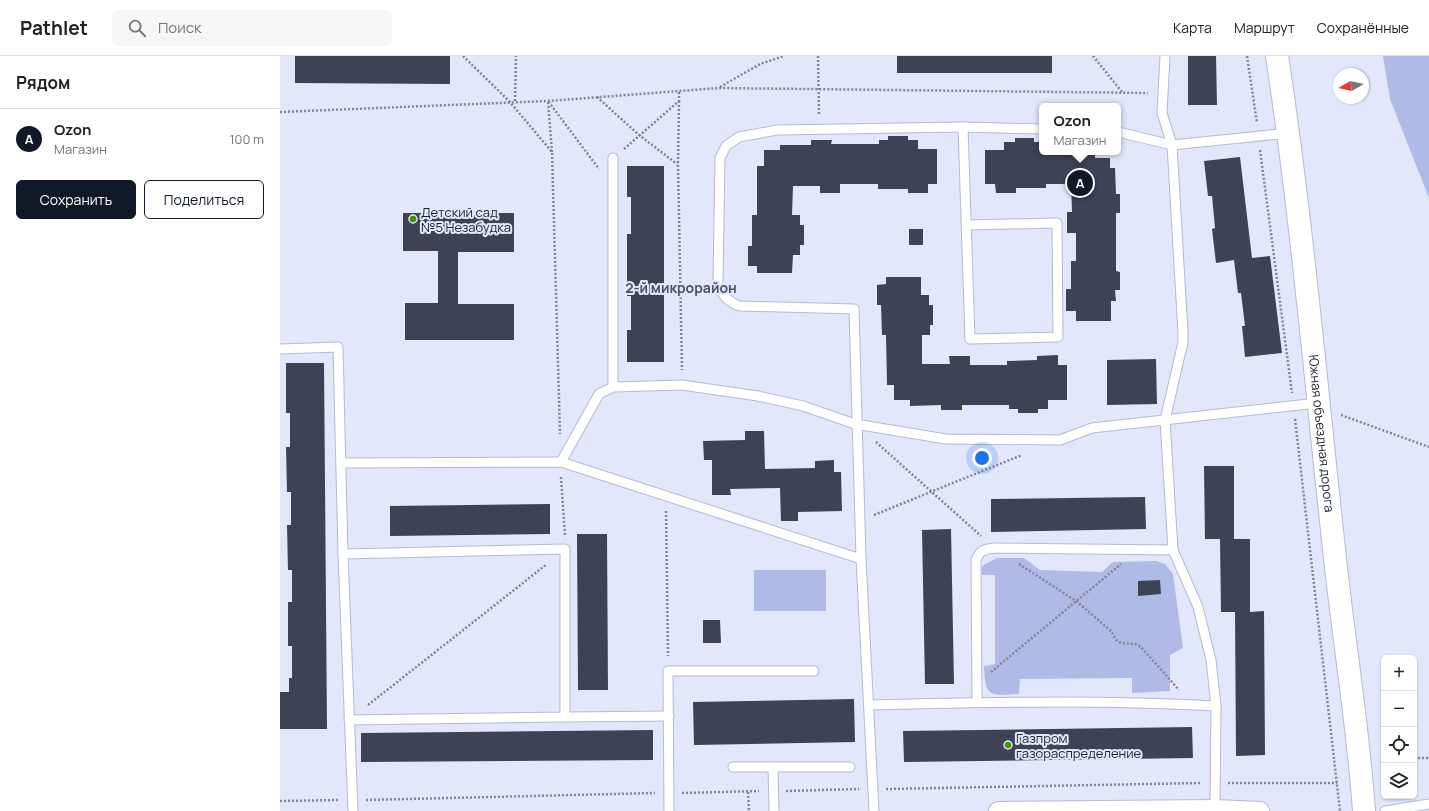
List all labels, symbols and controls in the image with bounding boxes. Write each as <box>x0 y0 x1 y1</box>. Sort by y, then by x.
search box <box>112 10 392 46</box>
text: Pathlet <box>20 15 88 41</box>
icon: search <box>126 17 148 39</box>
text: Поиск <box>158 17 201 38</box>
text: Карта <box>1173 18 1212 37</box>
text: Маршрут <box>1234 18 1295 37</box>
text: Сохранённые <box>1317 18 1409 37</box>
north arrow <box>1333 68 1369 104</box>
text: Рядом <box>16 71 70 94</box>
popup <box>1039 103 1121 155</box>
text: Ozon <box>1054 110 1091 131</box>
text: Ozon <box>54 119 91 140</box>
text: A <box>25 130 33 148</box>
text: 100 m <box>229 130 264 148</box>
text: Магазин <box>1054 131 1106 149</box>
text: Магазин <box>54 140 107 158</box>
pin: A <box>1067 168 1093 198</box>
button: Сохранить <box>16 180 136 219</box>
button: Поделиться <box>144 180 264 219</box>
place label: Детский сад №5 Незабудка <box>421 203 511 236</box>
marker: Детский сад №5 Незабудка <box>408 214 418 224</box>
district label: 2-й микрорайон <box>625 278 737 297</box>
street label: Южная объездная дорога <box>1305 354 1339 513</box>
your location <box>972 448 992 468</box>
map controls <box>1381 655 1417 799</box>
button: + <box>1381 655 1417 691</box>
button: − <box>1381 691 1417 727</box>
button: locate <box>1381 727 1417 763</box>
place label: Газпром газораспределение <box>1016 729 1142 762</box>
marker: Газпром газораспределение <box>1003 740 1013 750</box>
button: layers <box>1381 763 1417 799</box>

